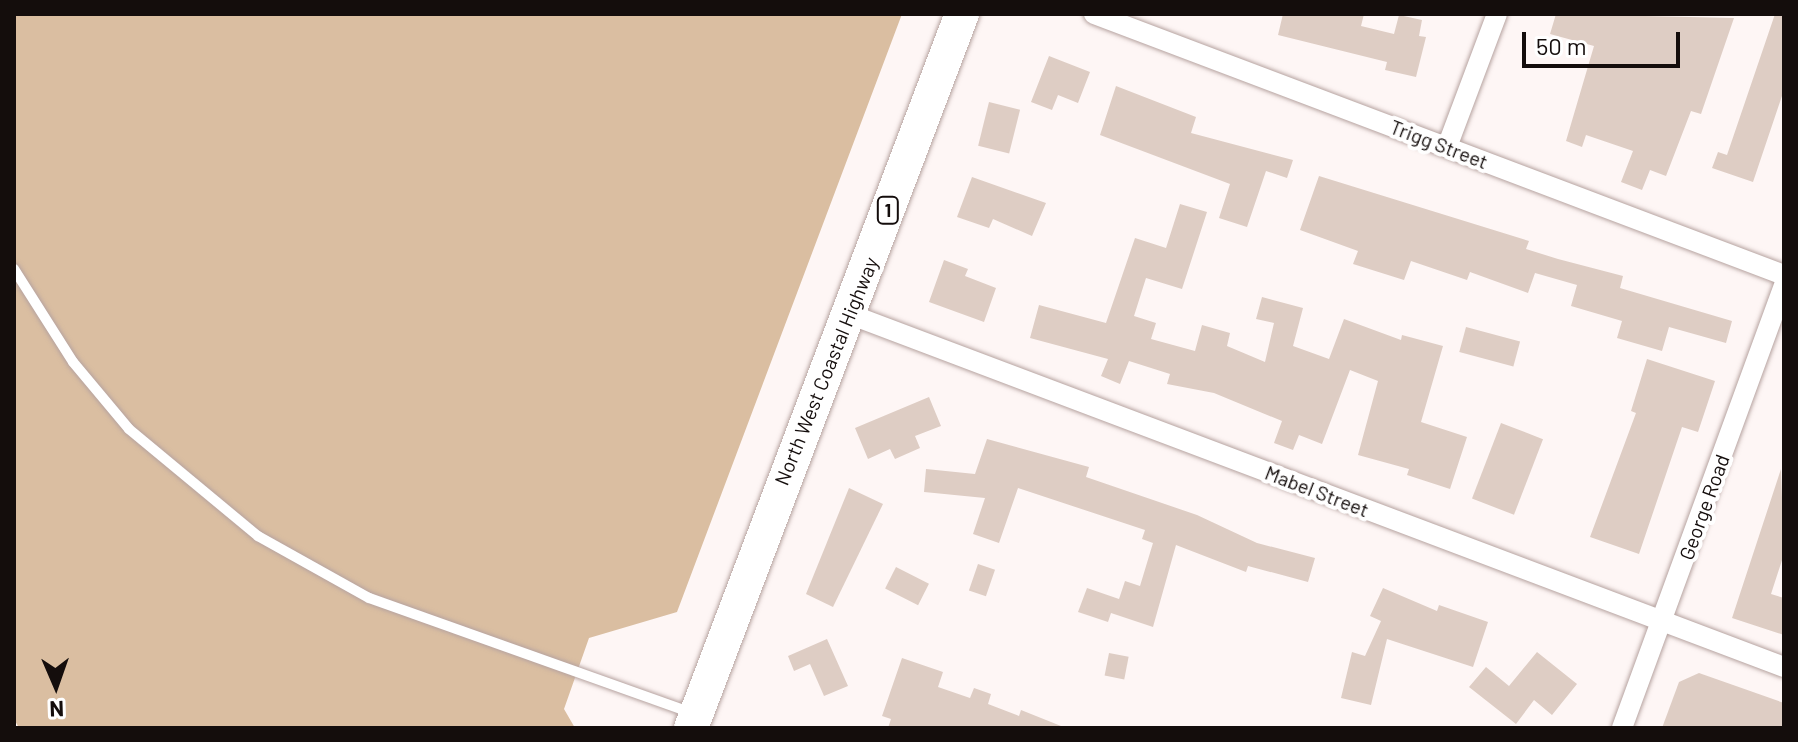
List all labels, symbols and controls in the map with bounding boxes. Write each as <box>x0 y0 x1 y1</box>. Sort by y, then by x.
scale bar <box>1526 16 1684 66</box>
text: 50 m <box>1536 31 1587 60</box>
street label: Trigg Street <box>1387 114 1491 174</box>
road number: 1 <box>876 196 900 224</box>
street label: North West Coastal Highway <box>769 253 883 489</box>
street label: George Road <box>1674 451 1734 563</box>
street label: Mabel Street <box>1262 460 1372 522</box>
north arrow <box>16 646 96 726</box>
text: N <box>49 697 65 723</box>

